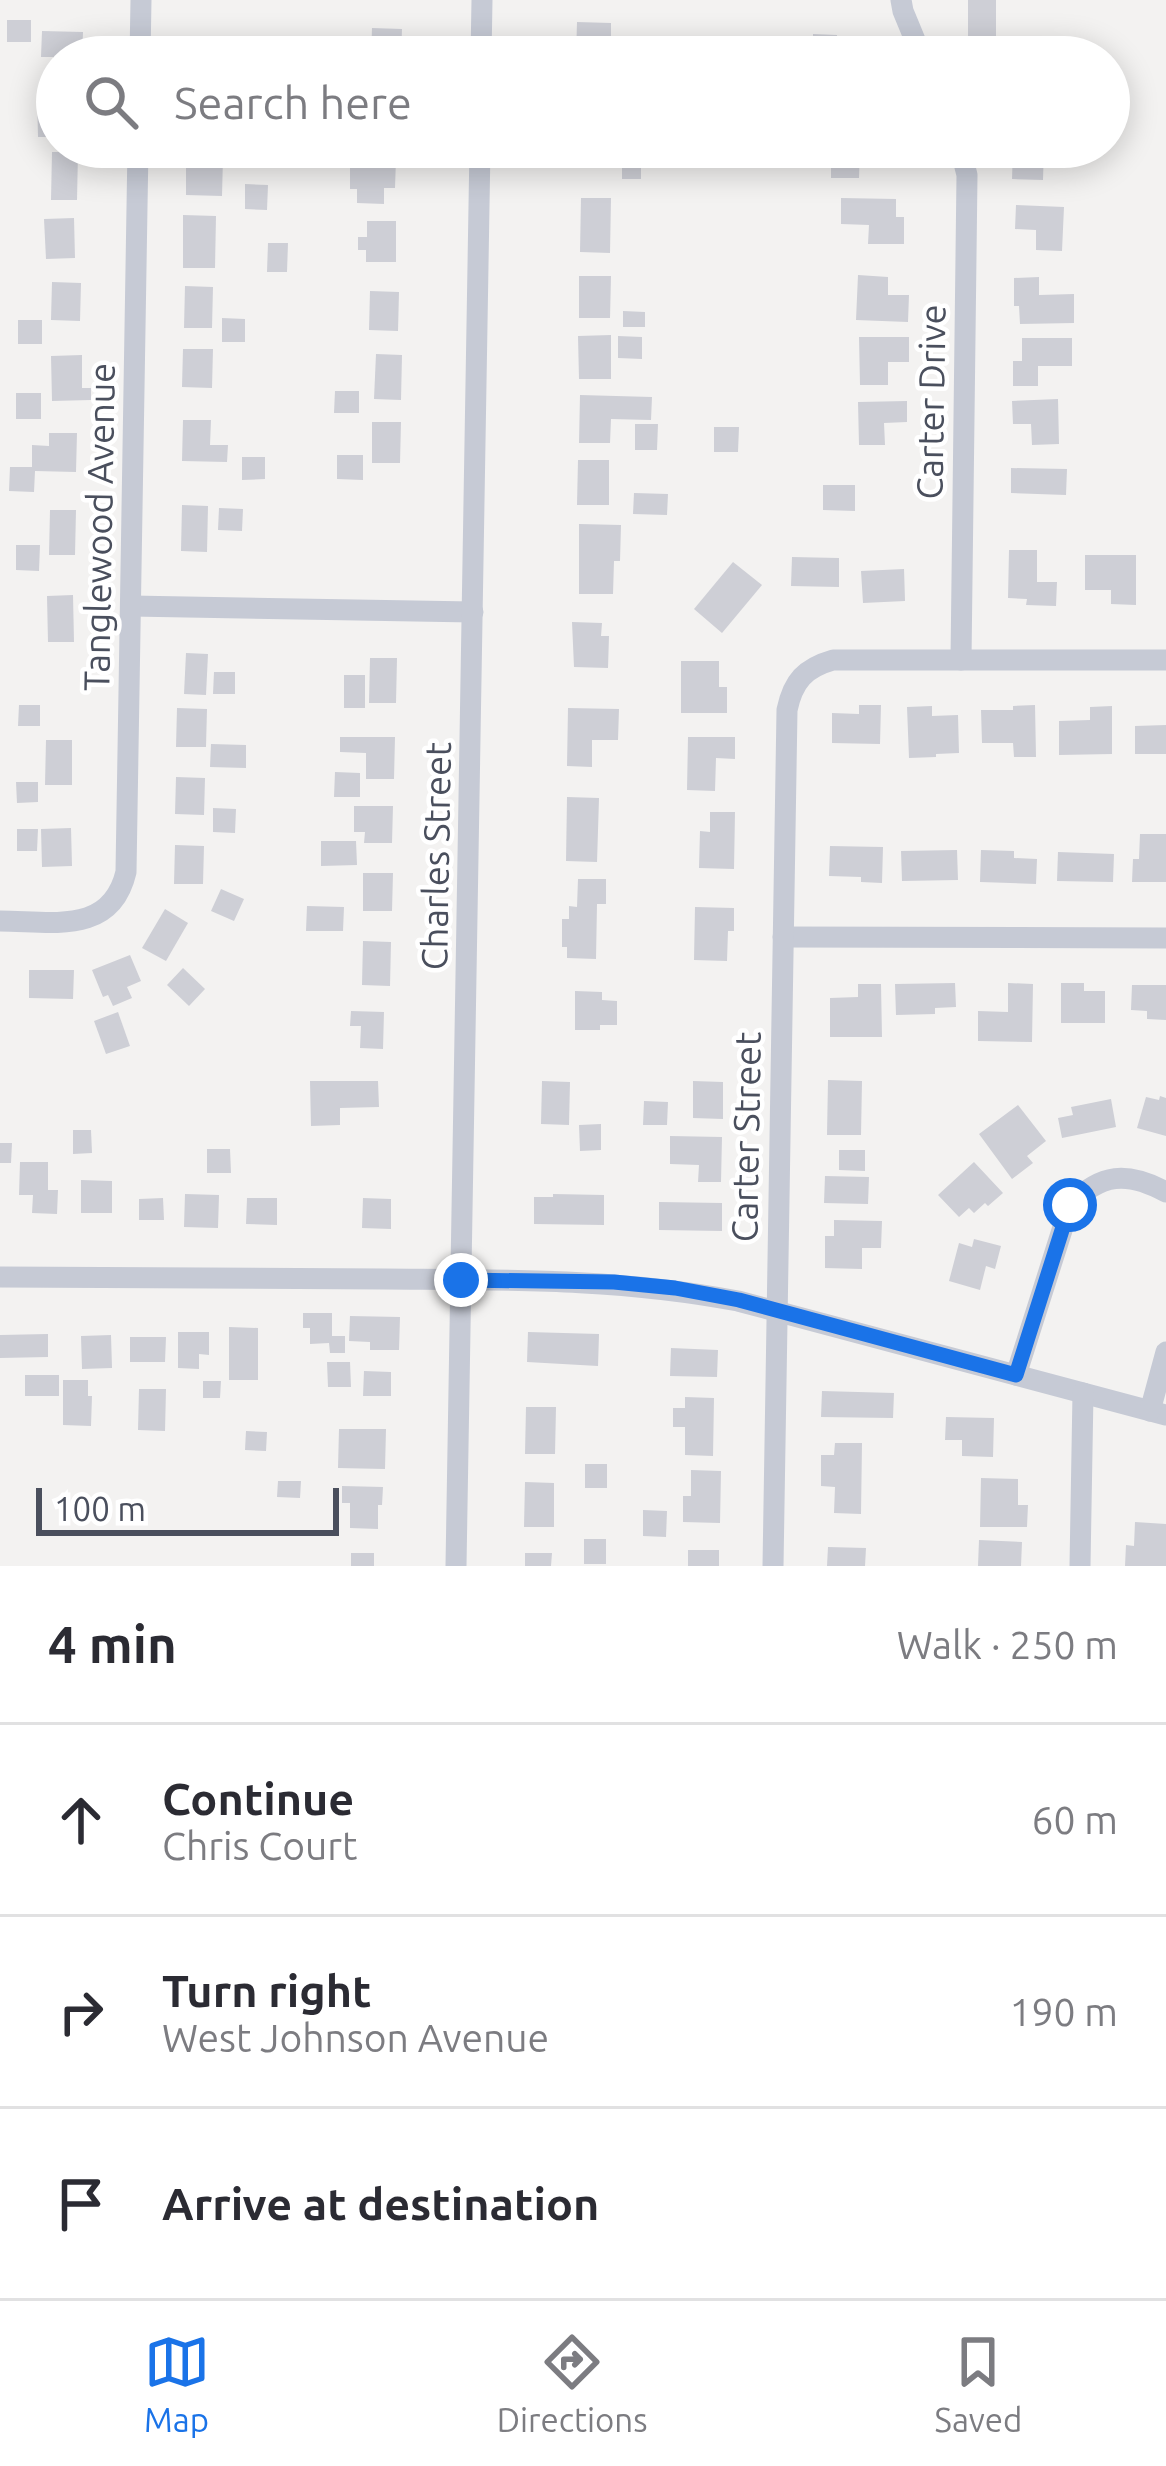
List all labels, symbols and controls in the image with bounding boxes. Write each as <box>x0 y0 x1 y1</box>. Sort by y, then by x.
search box <box>36 36 1130 168</box>
icon: search <box>78 69 144 135</box>
text: Search here <box>174 77 412 128</box>
street label: Carter Drive <box>908 304 953 500</box>
street label: Tanglewood Avenue <box>75 363 122 691</box>
street label: Charles Street <box>413 741 458 971</box>
street label: Carter Street <box>723 1031 768 1243</box>
route start <box>1043 1178 1097 1232</box>
route end <box>434 1253 488 1307</box>
scale bar <box>36 1482 339 1535</box>
text: 100 m <box>54 1490 146 1527</box>
text: 4 min <box>48 1615 177 1673</box>
text: Walk · 250 m <box>897 1623 1118 1666</box>
text: Continue <box>162 1773 354 1824</box>
icon: ahead <box>48 1787 114 1853</box>
text: 60 m <box>1031 1798 1118 1841</box>
text: Chris Court <box>162 1824 357 1867</box>
text: Turn right <box>162 1965 371 2016</box>
icon: right <box>48 1979 114 2045</box>
text: 190 m <box>1009 1990 1118 2033</box>
text: West Johnson Avenue <box>162 2016 549 2059</box>
icon: arrive <box>48 2171 114 2237</box>
text: Arrive at destination <box>162 2178 599 2229</box>
tab: Map <box>144 2329 210 2438</box>
tab: Directions <box>497 2329 647 2438</box>
tab: Saved <box>935 2329 1022 2438</box>

